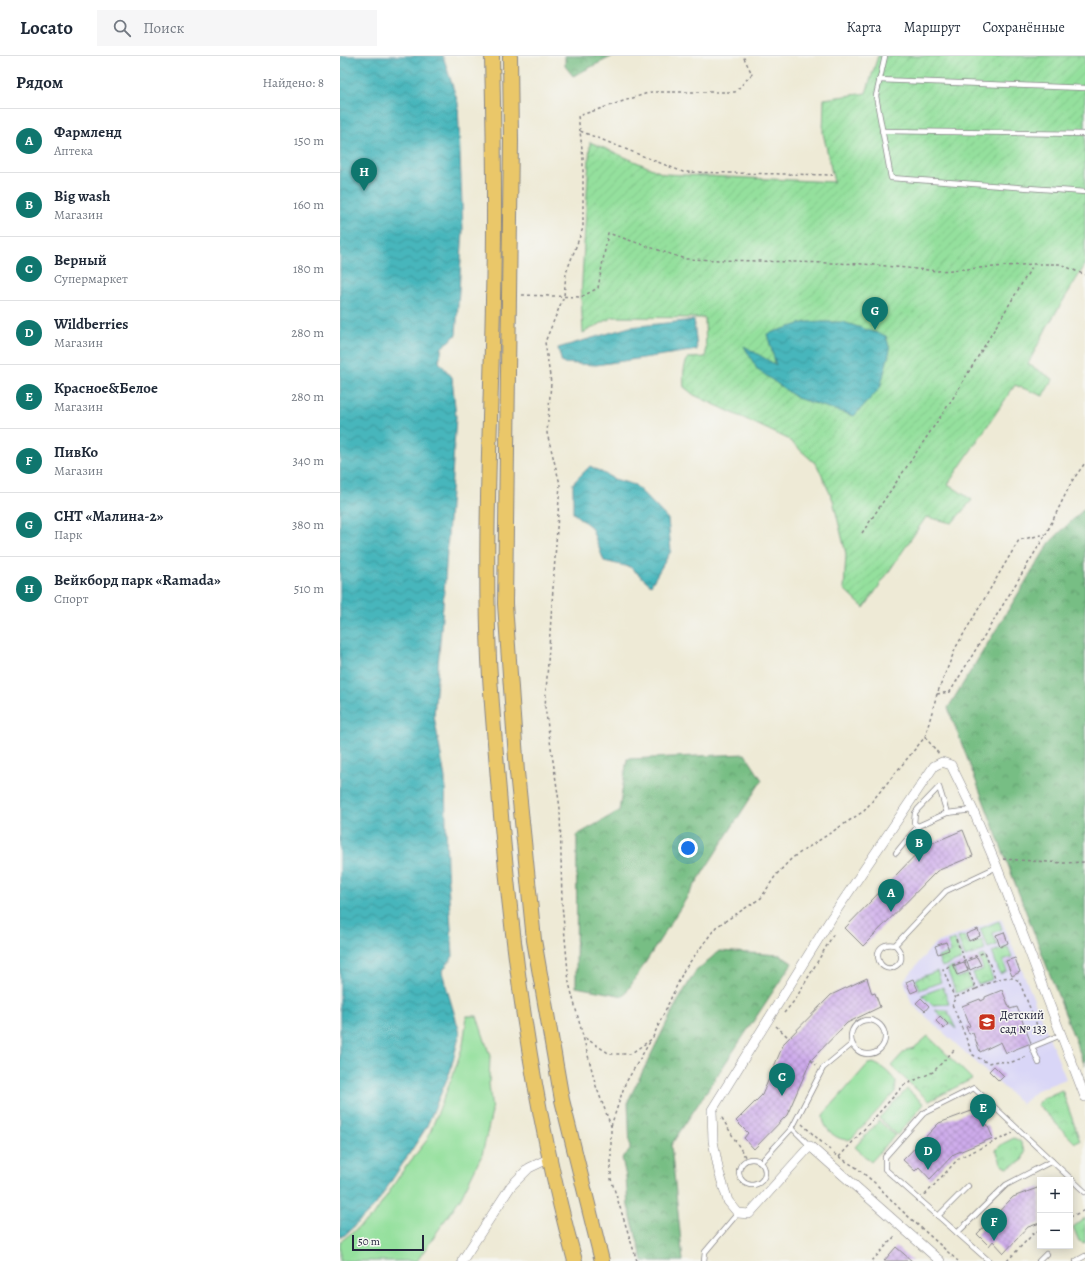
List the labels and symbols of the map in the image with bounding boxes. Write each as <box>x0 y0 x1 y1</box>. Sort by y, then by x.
pin: H <box>351 158 377 191</box>
pin: G <box>862 297 888 330</box>
pin: B <box>906 829 932 862</box>
your location <box>678 838 698 858</box>
pin: A <box>878 879 904 912</box>
place label: Детский сад № 133 <box>1000 1007 1047 1037</box>
school or university icon: Детский сад № 133 <box>977 1012 997 1032</box>
pin: C <box>769 1063 795 1096</box>
pin: E <box>970 1094 996 1127</box>
pin: D <box>915 1137 941 1170</box>
pin: F <box>981 1208 1007 1241</box>
scale bar <box>352 1233 424 1252</box>

